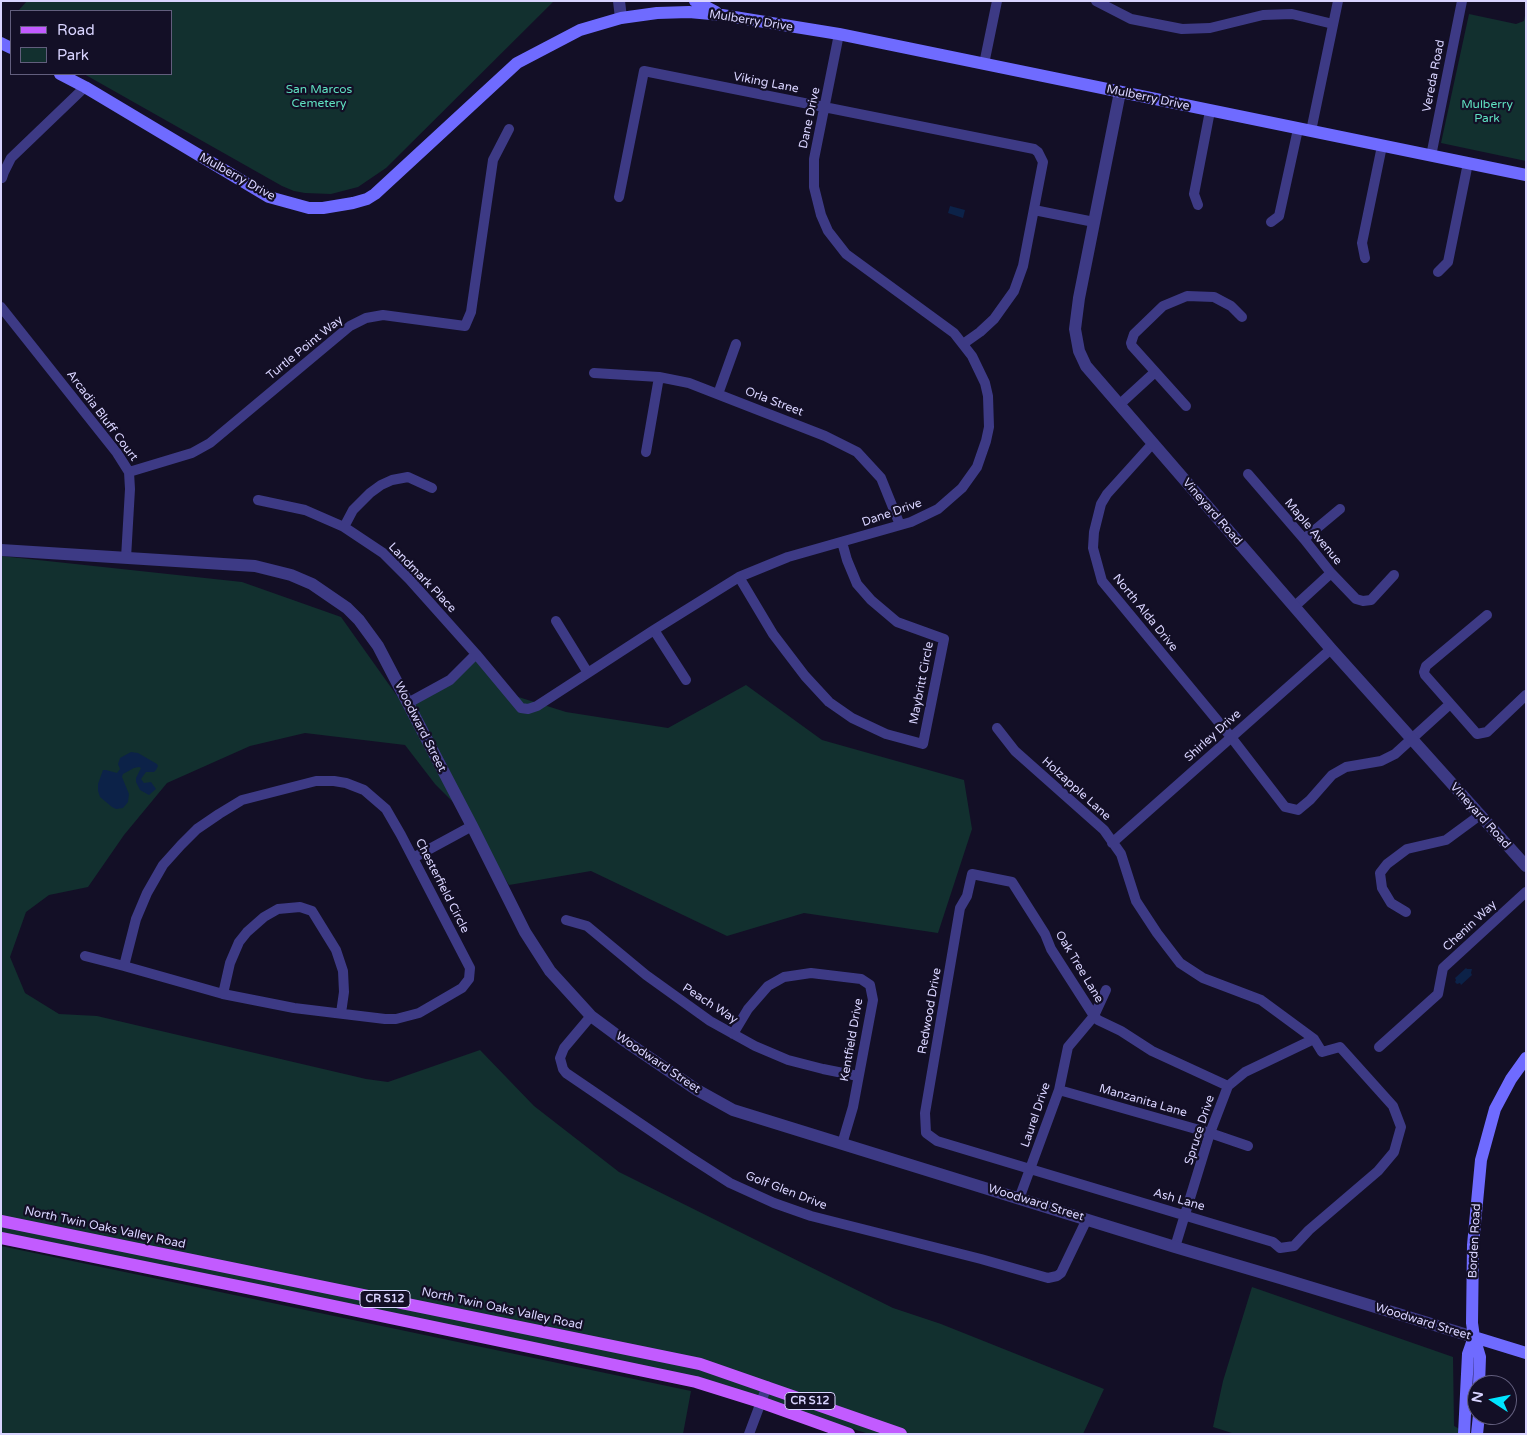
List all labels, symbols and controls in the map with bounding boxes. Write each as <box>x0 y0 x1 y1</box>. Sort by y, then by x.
street label: Mulberry Drive <box>708 7 794 35</box>
legend <box>10 10 172 75</box>
text: Road <box>57 21 95 39</box>
street label: Vereda Road <box>1420 39 1448 113</box>
text: Park <box>57 46 89 64</box>
street label: Viking Lane <box>732 70 800 96</box>
street label: Mulberry Drive <box>1105 82 1191 114</box>
park label: San Marcos Cemetery <box>286 83 352 111</box>
street label: Dane Drive <box>796 86 824 150</box>
park label: Mulberry Park <box>1461 98 1513 126</box>
street label: Mulberry Drive <box>197 150 277 204</box>
street label: Turtle Point Way <box>264 313 346 383</box>
street label: Arcadia Bluff Court <box>63 368 141 464</box>
street label: Orla Street <box>743 384 805 420</box>
street label: Vineyard Road <box>1179 476 1245 548</box>
street label: Dane Drive <box>860 496 924 530</box>
street label: Maple Avenue <box>1281 496 1345 568</box>
street label: Landmark Place <box>385 540 459 616</box>
street label: North Alda Drive <box>1109 571 1181 655</box>
street label: Maybritt Circle <box>907 640 937 726</box>
street label: Woodward Street <box>391 679 449 775</box>
street label: Shirley Drive <box>1182 707 1244 765</box>
street label: Holzapple Lane <box>1039 754 1113 824</box>
street label: Vineyard Road <box>1447 780 1513 852</box>
street label: Chesterfield Circle <box>412 836 472 936</box>
street label: Chenin Way <box>1440 898 1500 954</box>
street label: Oak Tree Lane <box>1052 928 1106 1006</box>
street label: Redwood Drive <box>915 967 945 1055</box>
street label: Peach Way <box>680 981 740 1027</box>
street label: Kentfield Drive <box>838 997 866 1083</box>
street label: Woodward Street <box>613 1029 703 1097</box>
street label: Laurel Drive <box>1018 1081 1054 1149</box>
street label: Manzanita Lane <box>1097 1082 1189 1120</box>
street label: Spruce Drive <box>1182 1093 1218 1167</box>
street label: Golf Glen Drive <box>743 1169 829 1213</box>
street label: Woodward Street <box>986 1182 1086 1224</box>
street label: Ash Lane <box>1152 1186 1206 1214</box>
street label: Borden Road <box>1466 1203 1484 1279</box>
street label: North Twin Oaks Valley Road <box>23 1204 187 1252</box>
street label: North Twin Oaks Valley Road <box>420 1285 584 1333</box>
road number: CR S12 <box>360 1290 410 1308</box>
street label: Woodward Street <box>1373 1301 1473 1343</box>
north arrow <box>1467 1375 1517 1425</box>
text: N <box>1468 1390 1487 1404</box>
road number: CR S12 <box>785 1392 835 1410</box>

